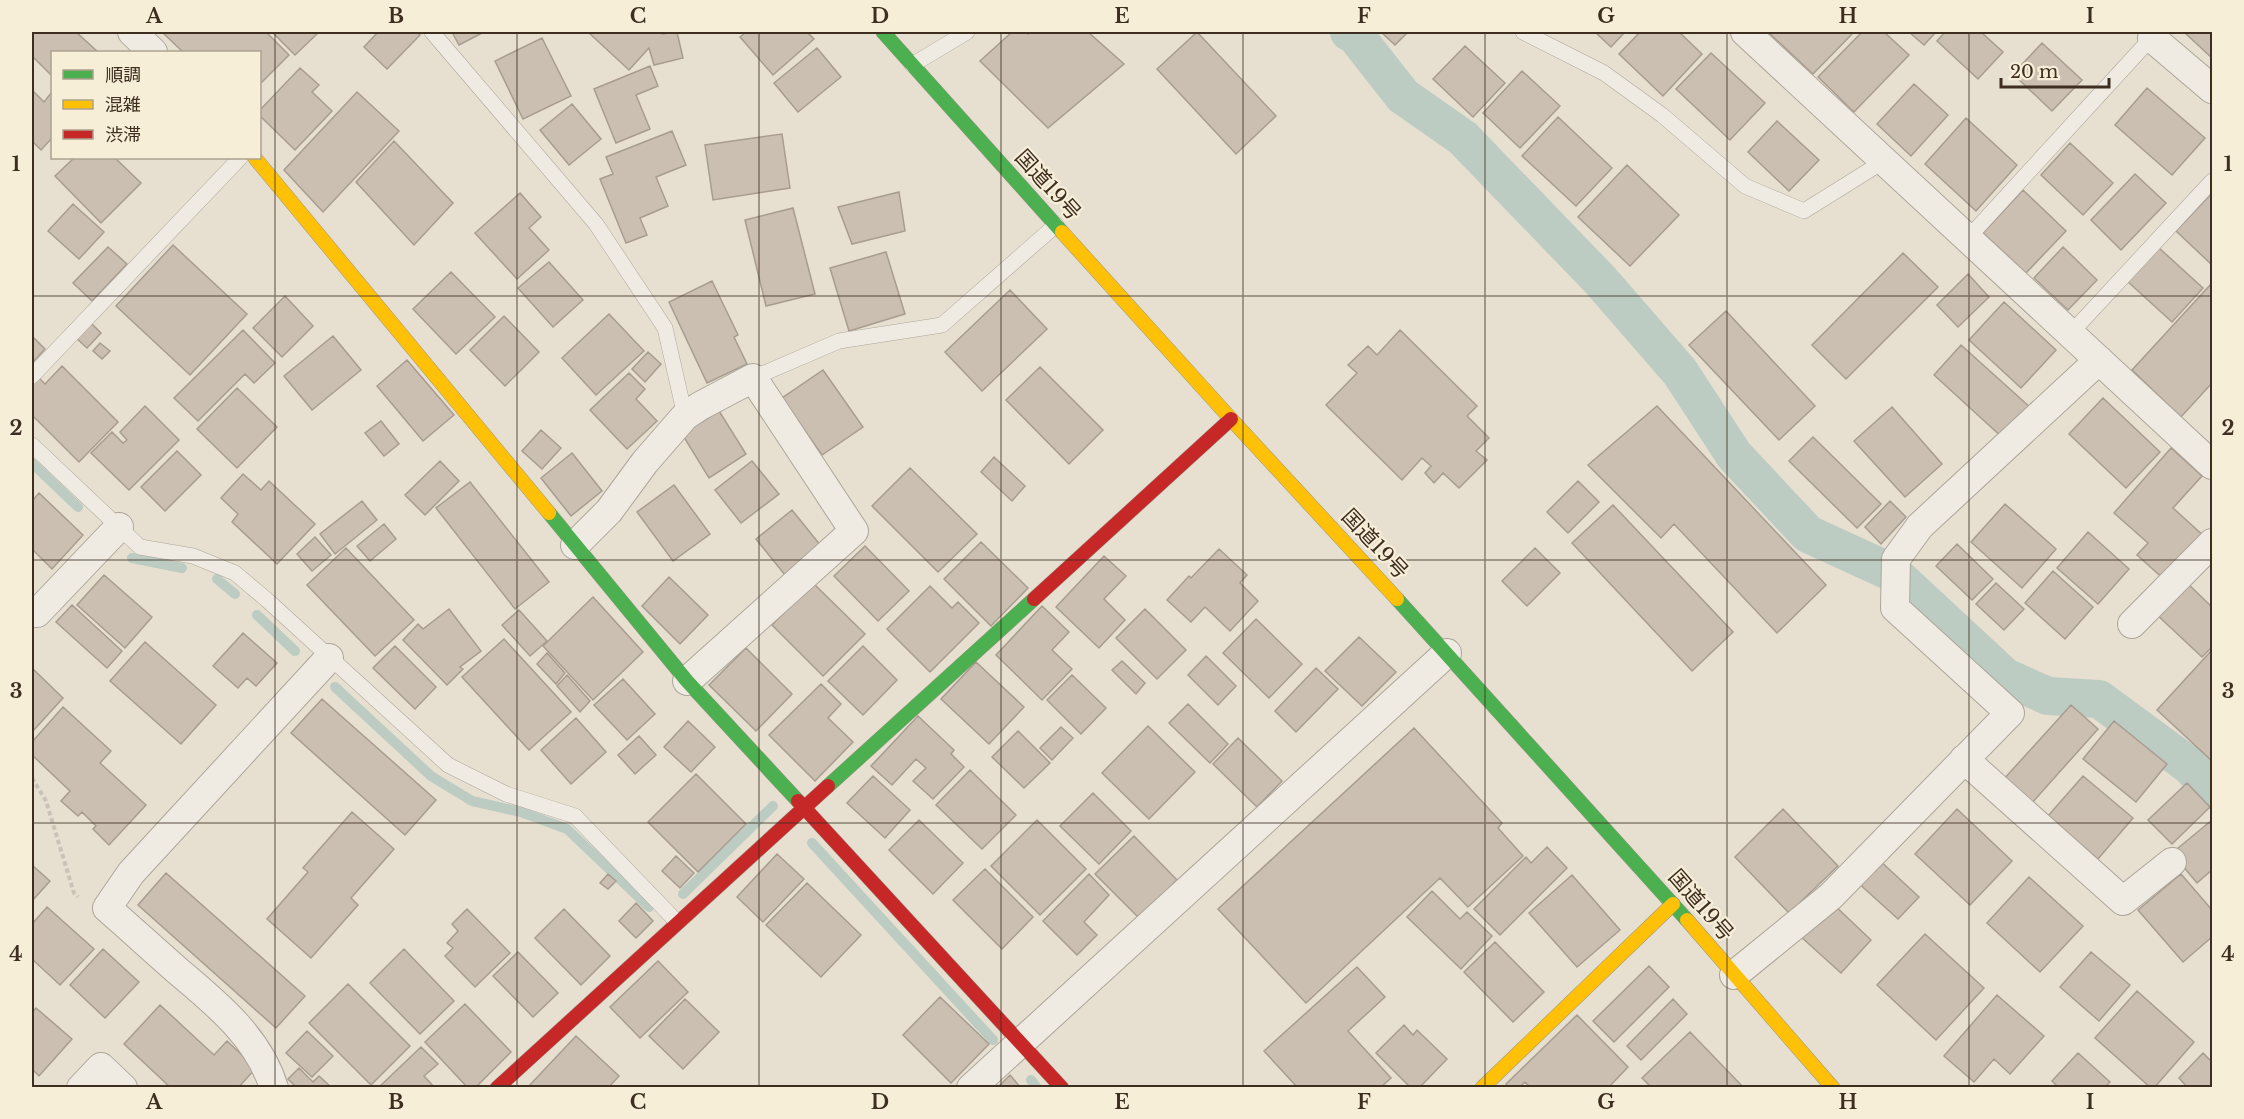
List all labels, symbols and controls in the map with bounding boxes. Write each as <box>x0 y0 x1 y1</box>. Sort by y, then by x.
text: A <box>145 4 163 28</box>
text: B <box>388 4 404 28</box>
text: C <box>630 4 646 28</box>
text: D <box>871 4 889 28</box>
text: E <box>1114 4 1130 28</box>
text: F <box>1357 4 1371 28</box>
text: G <box>1597 4 1615 28</box>
text: H <box>1839 4 1858 28</box>
text: I <box>2086 4 2094 28</box>
legend <box>51 51 261 159</box>
scale bar <box>2001 51 2109 89</box>
text: 20 m <box>2010 61 2058 83</box>
text: 順調 <box>105 64 141 86</box>
text: 混雑 <box>105 94 141 116</box>
text: 渋滞 <box>105 124 141 146</box>
street label: 国道19号 <box>1010 144 1086 226</box>
text: 1 <box>12 152 21 176</box>
text: 1 <box>2224 152 2233 176</box>
text: 2 <box>9 416 23 440</box>
text: 2 <box>2221 416 2235 440</box>
street label: 国道19号 <box>1336 504 1414 584</box>
text: 3 <box>10 679 22 703</box>
text: 3 <box>2222 679 2234 703</box>
street label: 国道19号 <box>1663 864 1739 946</box>
text: 4 <box>9 942 23 966</box>
text: 4 <box>2221 942 2235 966</box>
text: A <box>145 1090 163 1114</box>
text: B <box>388 1090 404 1114</box>
text: C <box>630 1090 646 1114</box>
text: D <box>871 1090 889 1114</box>
text: E <box>1114 1090 1130 1114</box>
text: F <box>1357 1090 1371 1114</box>
text: G <box>1597 1090 1615 1114</box>
text: H <box>1839 1090 1858 1114</box>
text: I <box>2086 1090 2094 1114</box>

